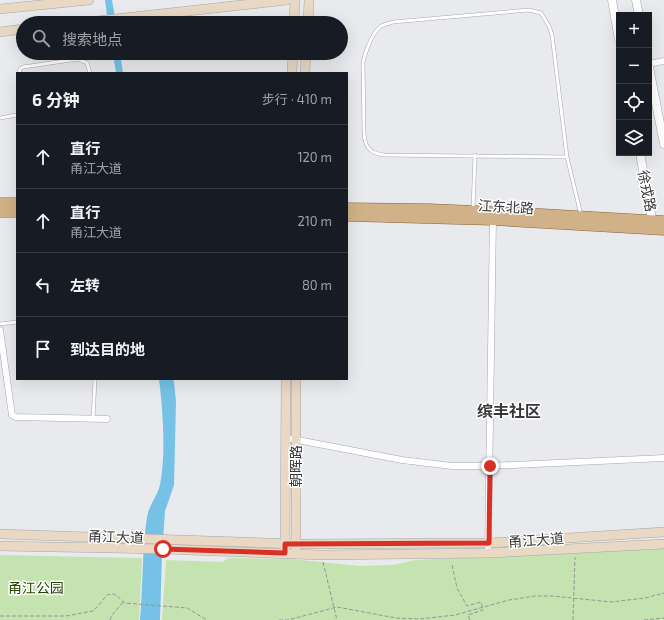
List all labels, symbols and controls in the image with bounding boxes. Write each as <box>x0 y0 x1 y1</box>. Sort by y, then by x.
map controls <box>616 12 652 156</box>
button: + <box>616 12 652 48</box>
search box <box>16 16 348 60</box>
icon: search <box>30 27 52 49</box>
text: 搜索地点 <box>62 30 122 48</box>
button: − <box>616 48 652 84</box>
button: locate <box>616 84 652 120</box>
text: 6 分钟 <box>32 89 80 109</box>
text: 步行 · 410 m <box>262 91 332 107</box>
button: layers <box>616 120 652 156</box>
text: 直行 <box>70 139 100 157</box>
icon: ahead <box>32 146 54 168</box>
text: 120 m <box>297 149 332 165</box>
text: 甬江大道 <box>70 160 122 176</box>
street label: 徐戎路 <box>635 169 660 213</box>
street label: 江东北路 <box>478 197 534 216</box>
text: 直行 <box>70 203 100 221</box>
icon: ahead <box>32 210 54 232</box>
text: 210 m <box>297 213 332 229</box>
text: 甬江大道 <box>70 224 122 240</box>
icon: left <box>32 274 54 296</box>
text: 左转 <box>70 276 100 294</box>
text: 80 m <box>302 277 332 293</box>
icon: arrive <box>32 338 54 360</box>
text: 到达目的地 <box>70 340 145 358</box>
district label: 缤丰社区 <box>477 401 541 420</box>
street label: 朝晖路 <box>287 445 304 487</box>
route end <box>481 457 499 475</box>
street label: 甬江大道 <box>88 527 144 546</box>
street label: 甬江大道 <box>507 529 564 550</box>
route start <box>154 540 172 558</box>
park label: 甬江公园 <box>8 579 64 596</box>

